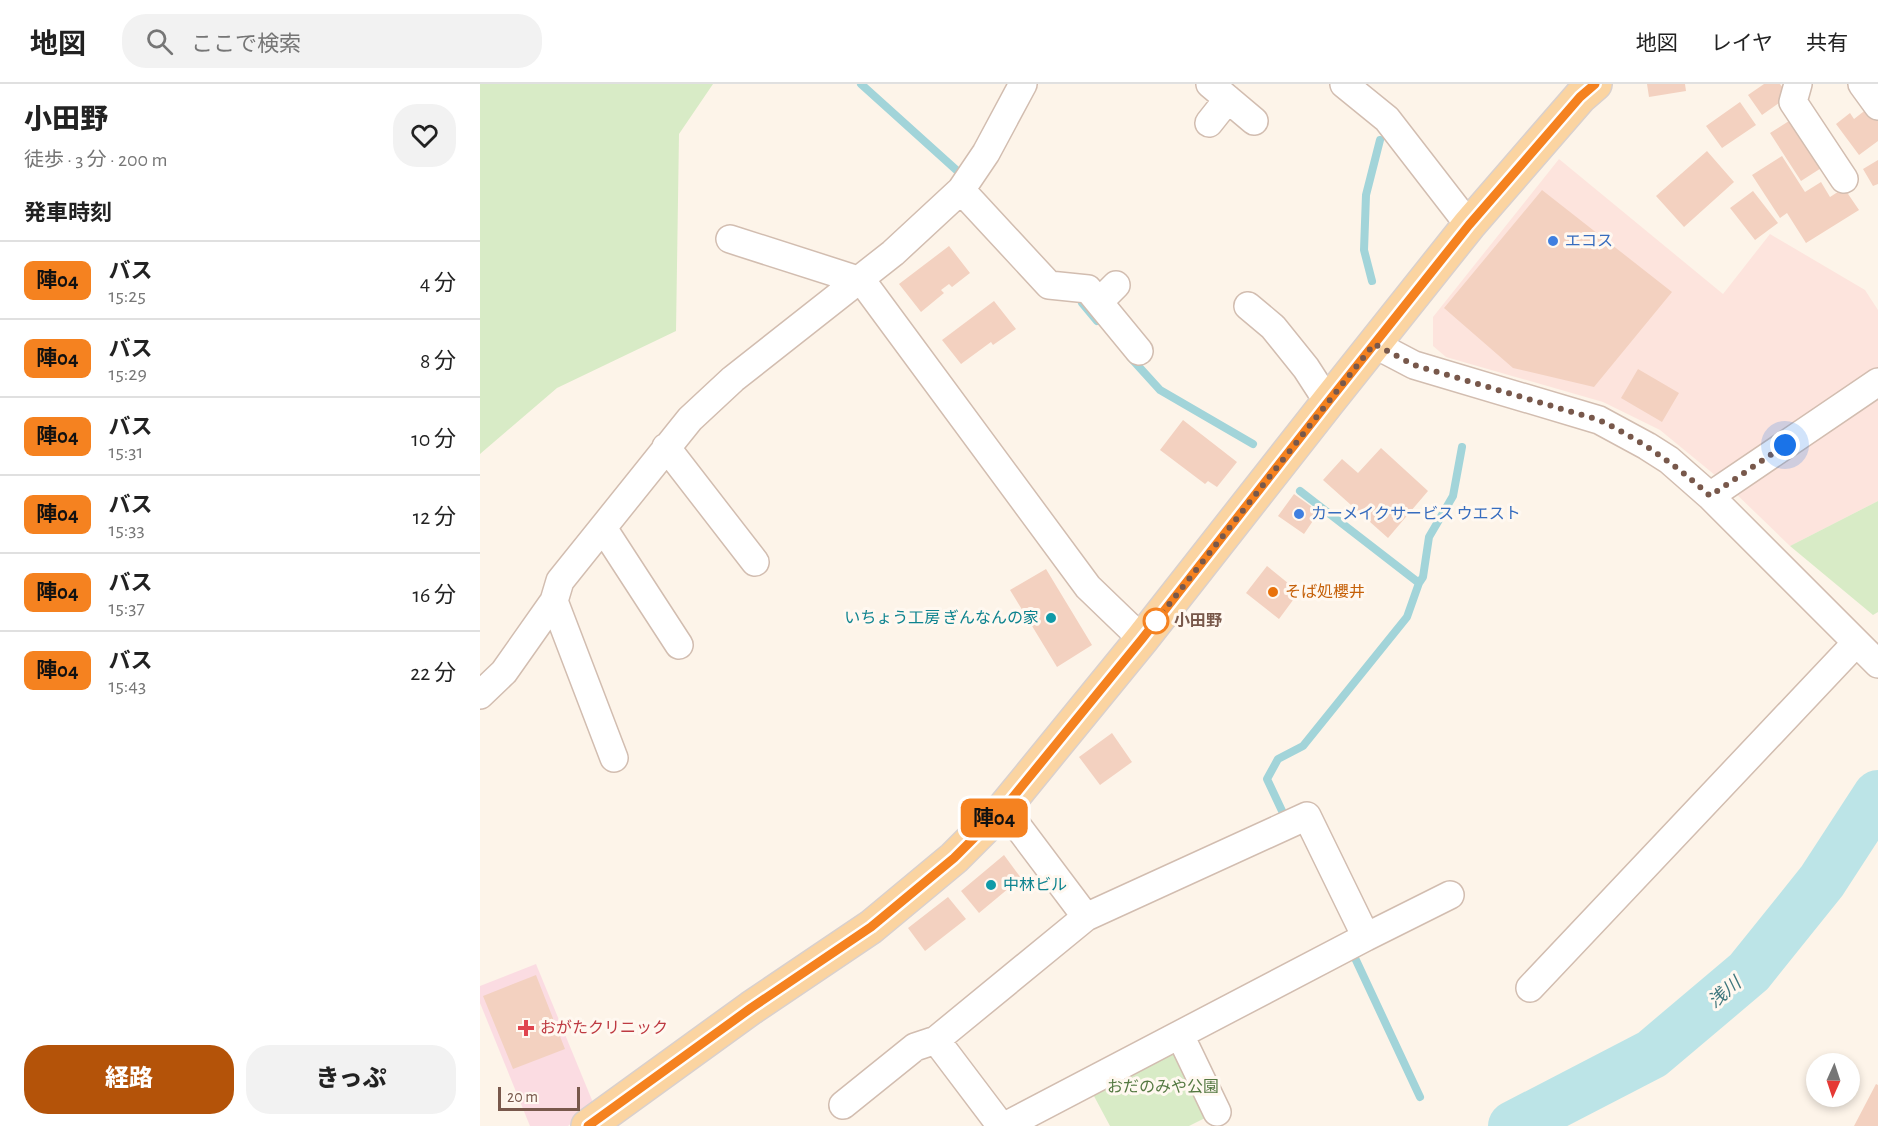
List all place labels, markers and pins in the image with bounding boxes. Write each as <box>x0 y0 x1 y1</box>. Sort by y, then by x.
place label: エコス <box>1565 233 1613 249</box>
marker: エコス <box>1546 234 1560 248</box>
place label: カーメイクサービス ウエスト <box>1311 505 1521 522</box>
marker: カーメイクサービス ウエスト <box>1292 507 1306 521</box>
place label: そば処櫻井 <box>1285 583 1365 600</box>
marker: そば処櫻井 <box>1266 585 1280 599</box>
marker: 小田野 <box>1143 608 1169 634</box>
place label: いちょう工房 ぎんなんの家 <box>844 609 1039 626</box>
marker: いちょう工房 ぎんなんの家 <box>1044 611 1058 625</box>
place label: 小田野 <box>1174 612 1222 629</box>
place label: 中林ビル <box>1003 876 1067 893</box>
marker: 中林ビル <box>984 878 998 892</box>
marker: おがたクリニック <box>517 1019 535 1037</box>
place label: おがたクリニック <box>540 1019 668 1036</box>

